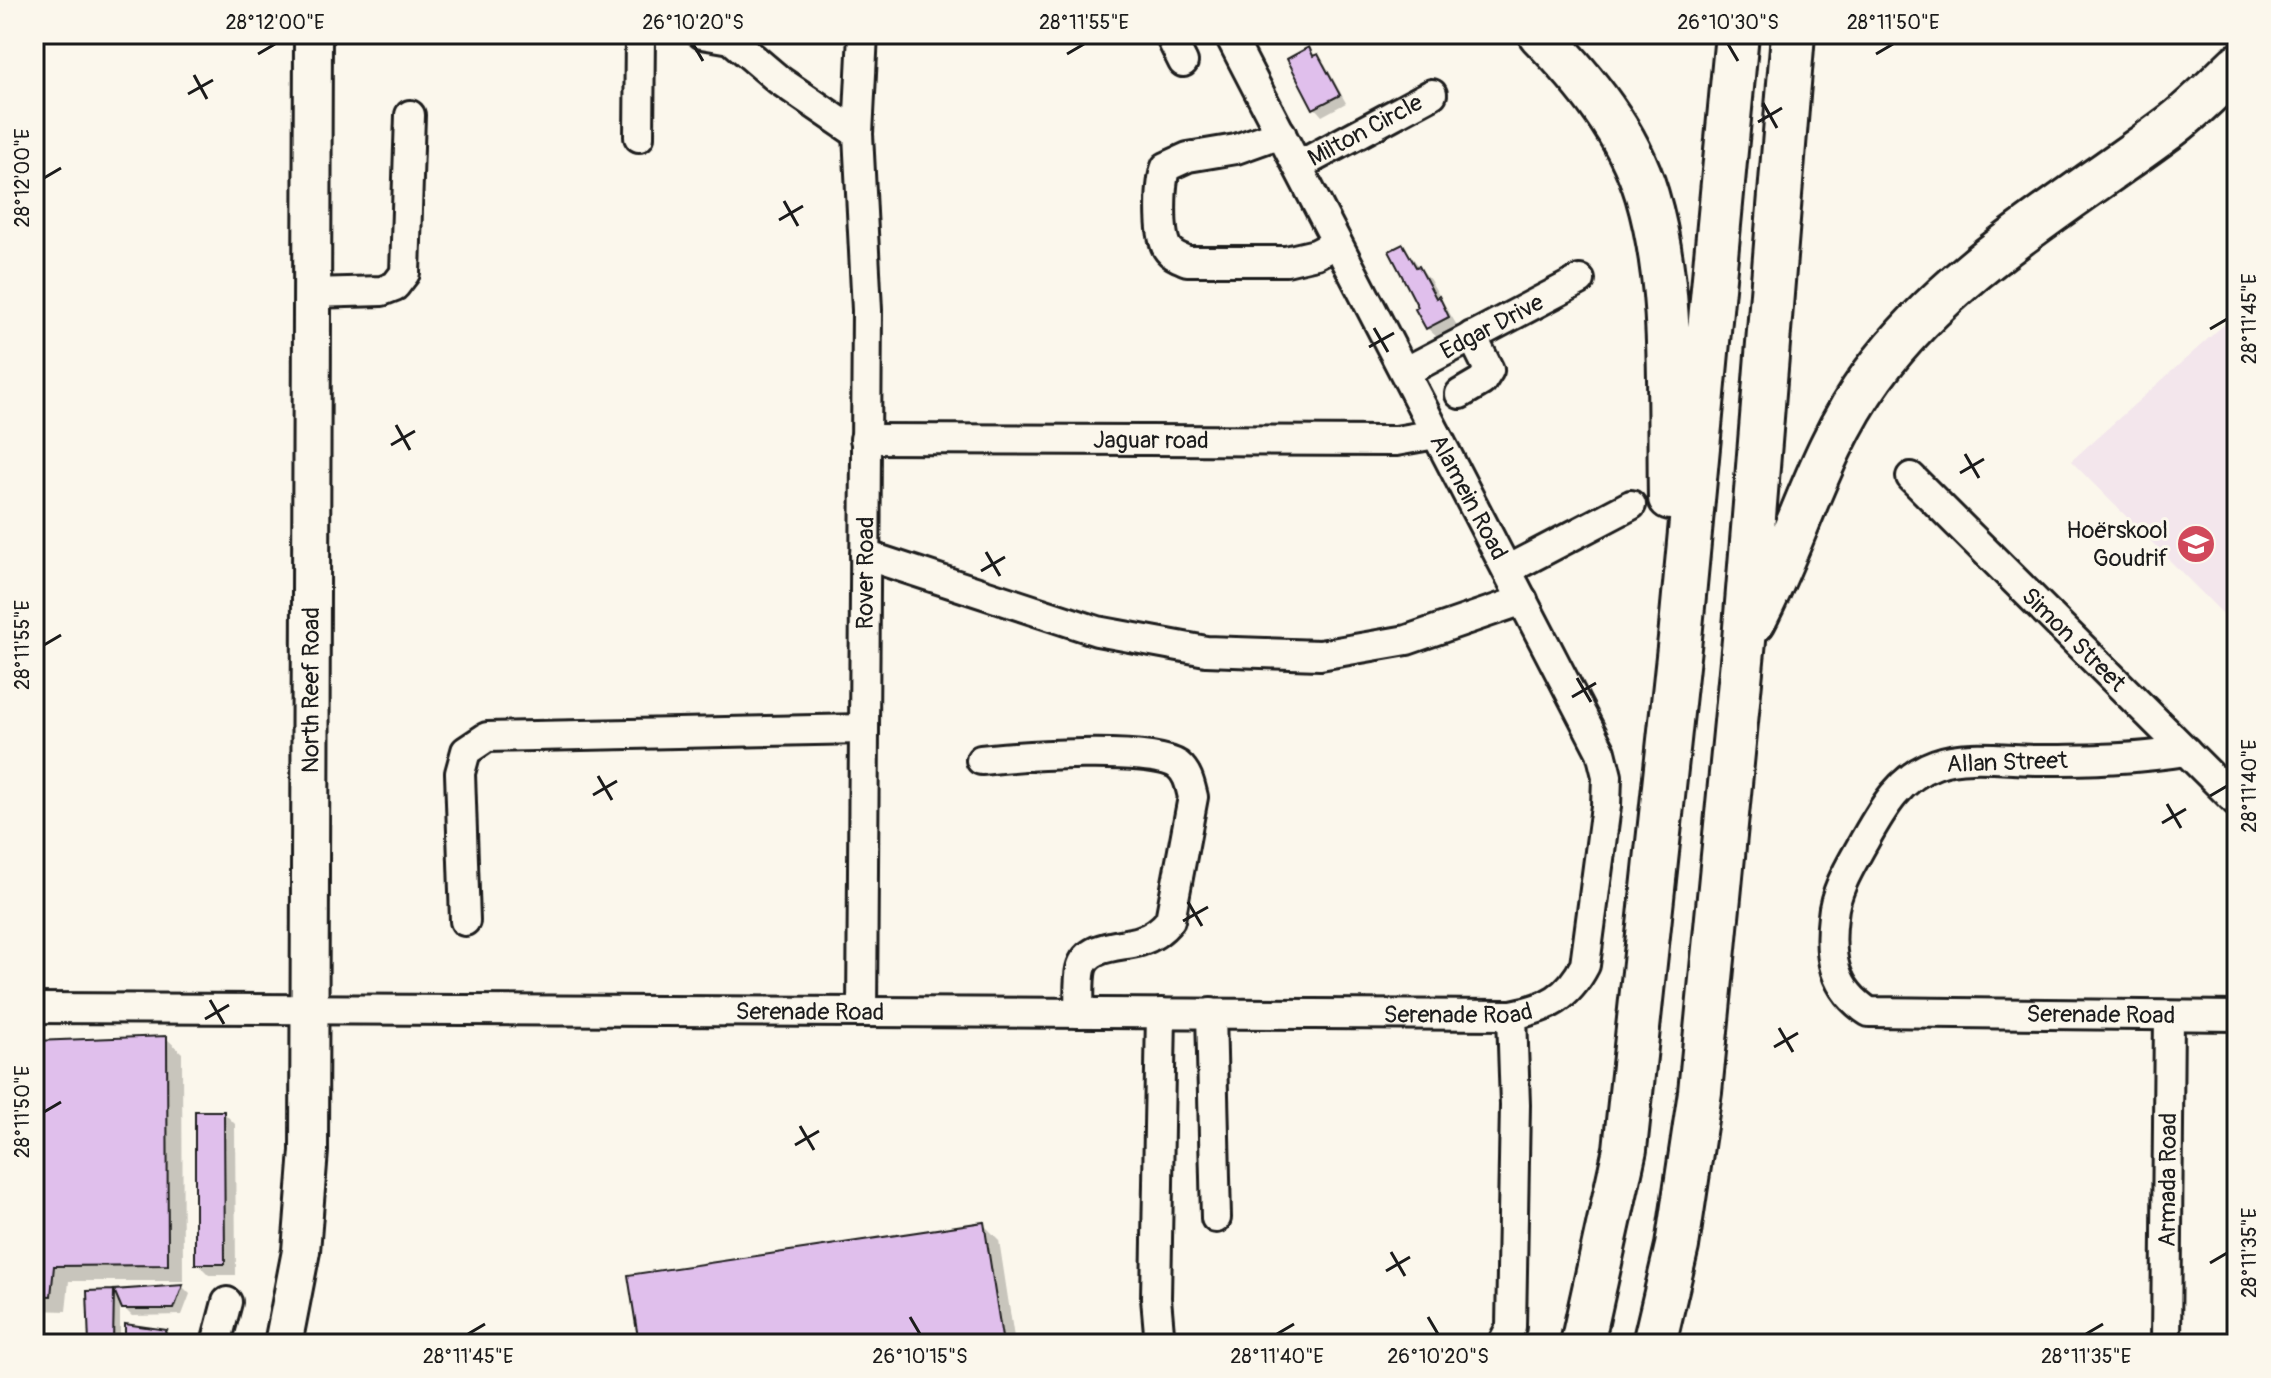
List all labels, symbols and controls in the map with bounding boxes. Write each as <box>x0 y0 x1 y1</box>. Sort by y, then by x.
text: 28°12'00"E <box>226 10 324 35</box>
text: 26°10'20"S <box>642 10 744 35</box>
text: 28°11'55"E <box>1039 10 1129 35</box>
text: 26°10'30"S <box>1677 10 1779 35</box>
text: 28°11'50"E <box>1847 10 1939 35</box>
street label: Milton Circle <box>1303 88 1428 173</box>
text: 28°12'00"E <box>10 129 35 227</box>
text: 28°11'45"E <box>2237 274 2262 364</box>
street label: Edgar Drive <box>1435 288 1549 366</box>
street label: Jaguar road <box>1093 426 1209 455</box>
street label: Alamein Road <box>1423 429 1514 565</box>
street label: Rover Road <box>851 516 881 630</box>
place label: Hoërskool Goudrif <box>2066 516 2168 573</box>
school or university icon: Hoërskool Goudrif <box>2175 523 2217 565</box>
street label: Simon Street <box>2015 582 2132 698</box>
text: 28°11'55"E <box>10 600 35 690</box>
street label: North Reef Road <box>296 607 326 773</box>
text: 28°11'40"E <box>2237 739 2262 833</box>
street label: Allan Street <box>1946 746 2068 779</box>
street label: Serenade Road <box>735 997 884 1027</box>
street label: Serenade Road <box>1383 997 1536 1030</box>
street label: Serenade Road <box>2026 1000 2175 1030</box>
text: 28°11'50"E <box>10 1066 35 1158</box>
street label: Armada Road <box>2153 1113 2183 1247</box>
text: 28°11'35"E <box>2237 1208 2262 1298</box>
text: 28°11'45"E <box>423 1344 513 1369</box>
text: 26°10'15"S <box>872 1344 968 1369</box>
text: 28°11'40"E <box>1230 1344 1324 1369</box>
text: 26°10'20"S <box>1387 1344 1489 1369</box>
text: 28°11'35"E <box>2041 1344 2131 1369</box>

